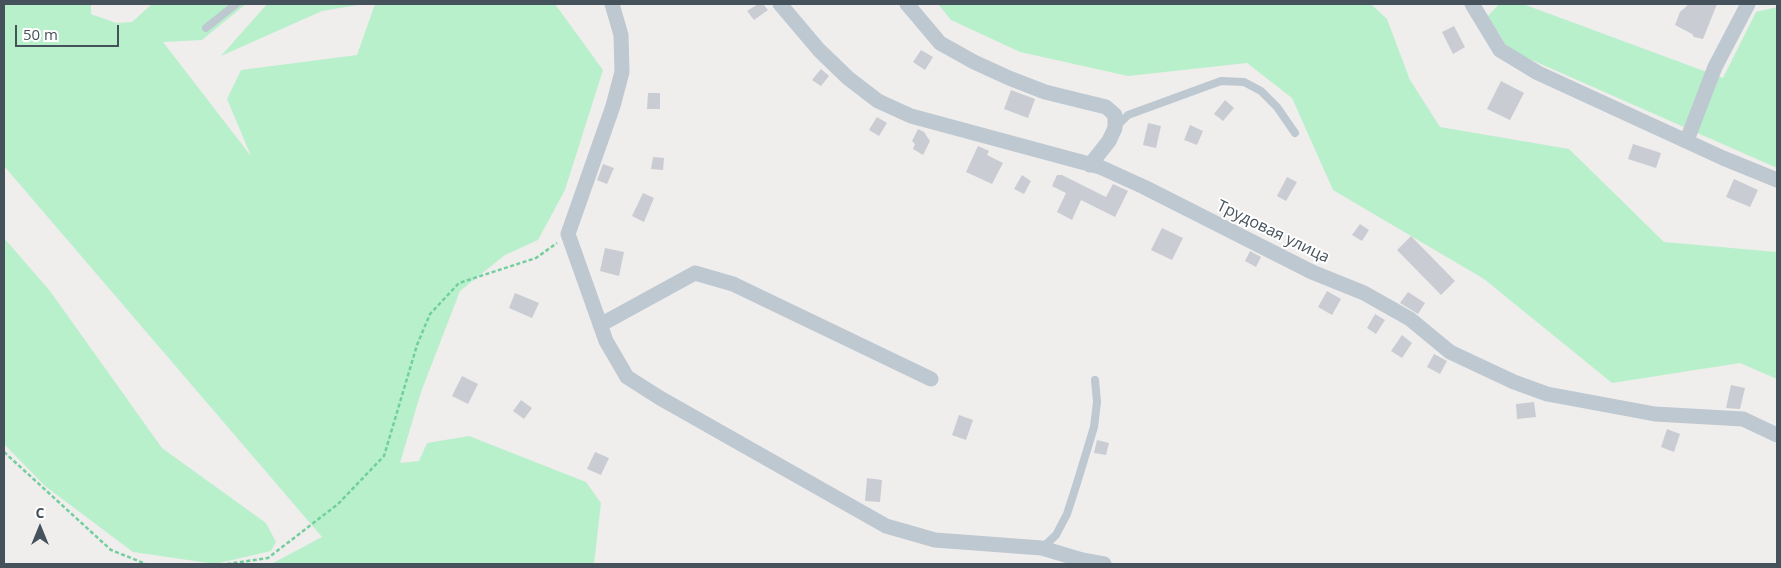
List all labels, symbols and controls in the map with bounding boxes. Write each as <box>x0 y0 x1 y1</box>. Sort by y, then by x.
scale bar <box>18 15 121 47</box>
text: 50 m <box>23 24 58 44</box>
street label: Трудовая улица <box>1214 196 1332 268</box>
north arrow <box>15 503 65 553</box>
text: С <box>36 503 44 522</box>

